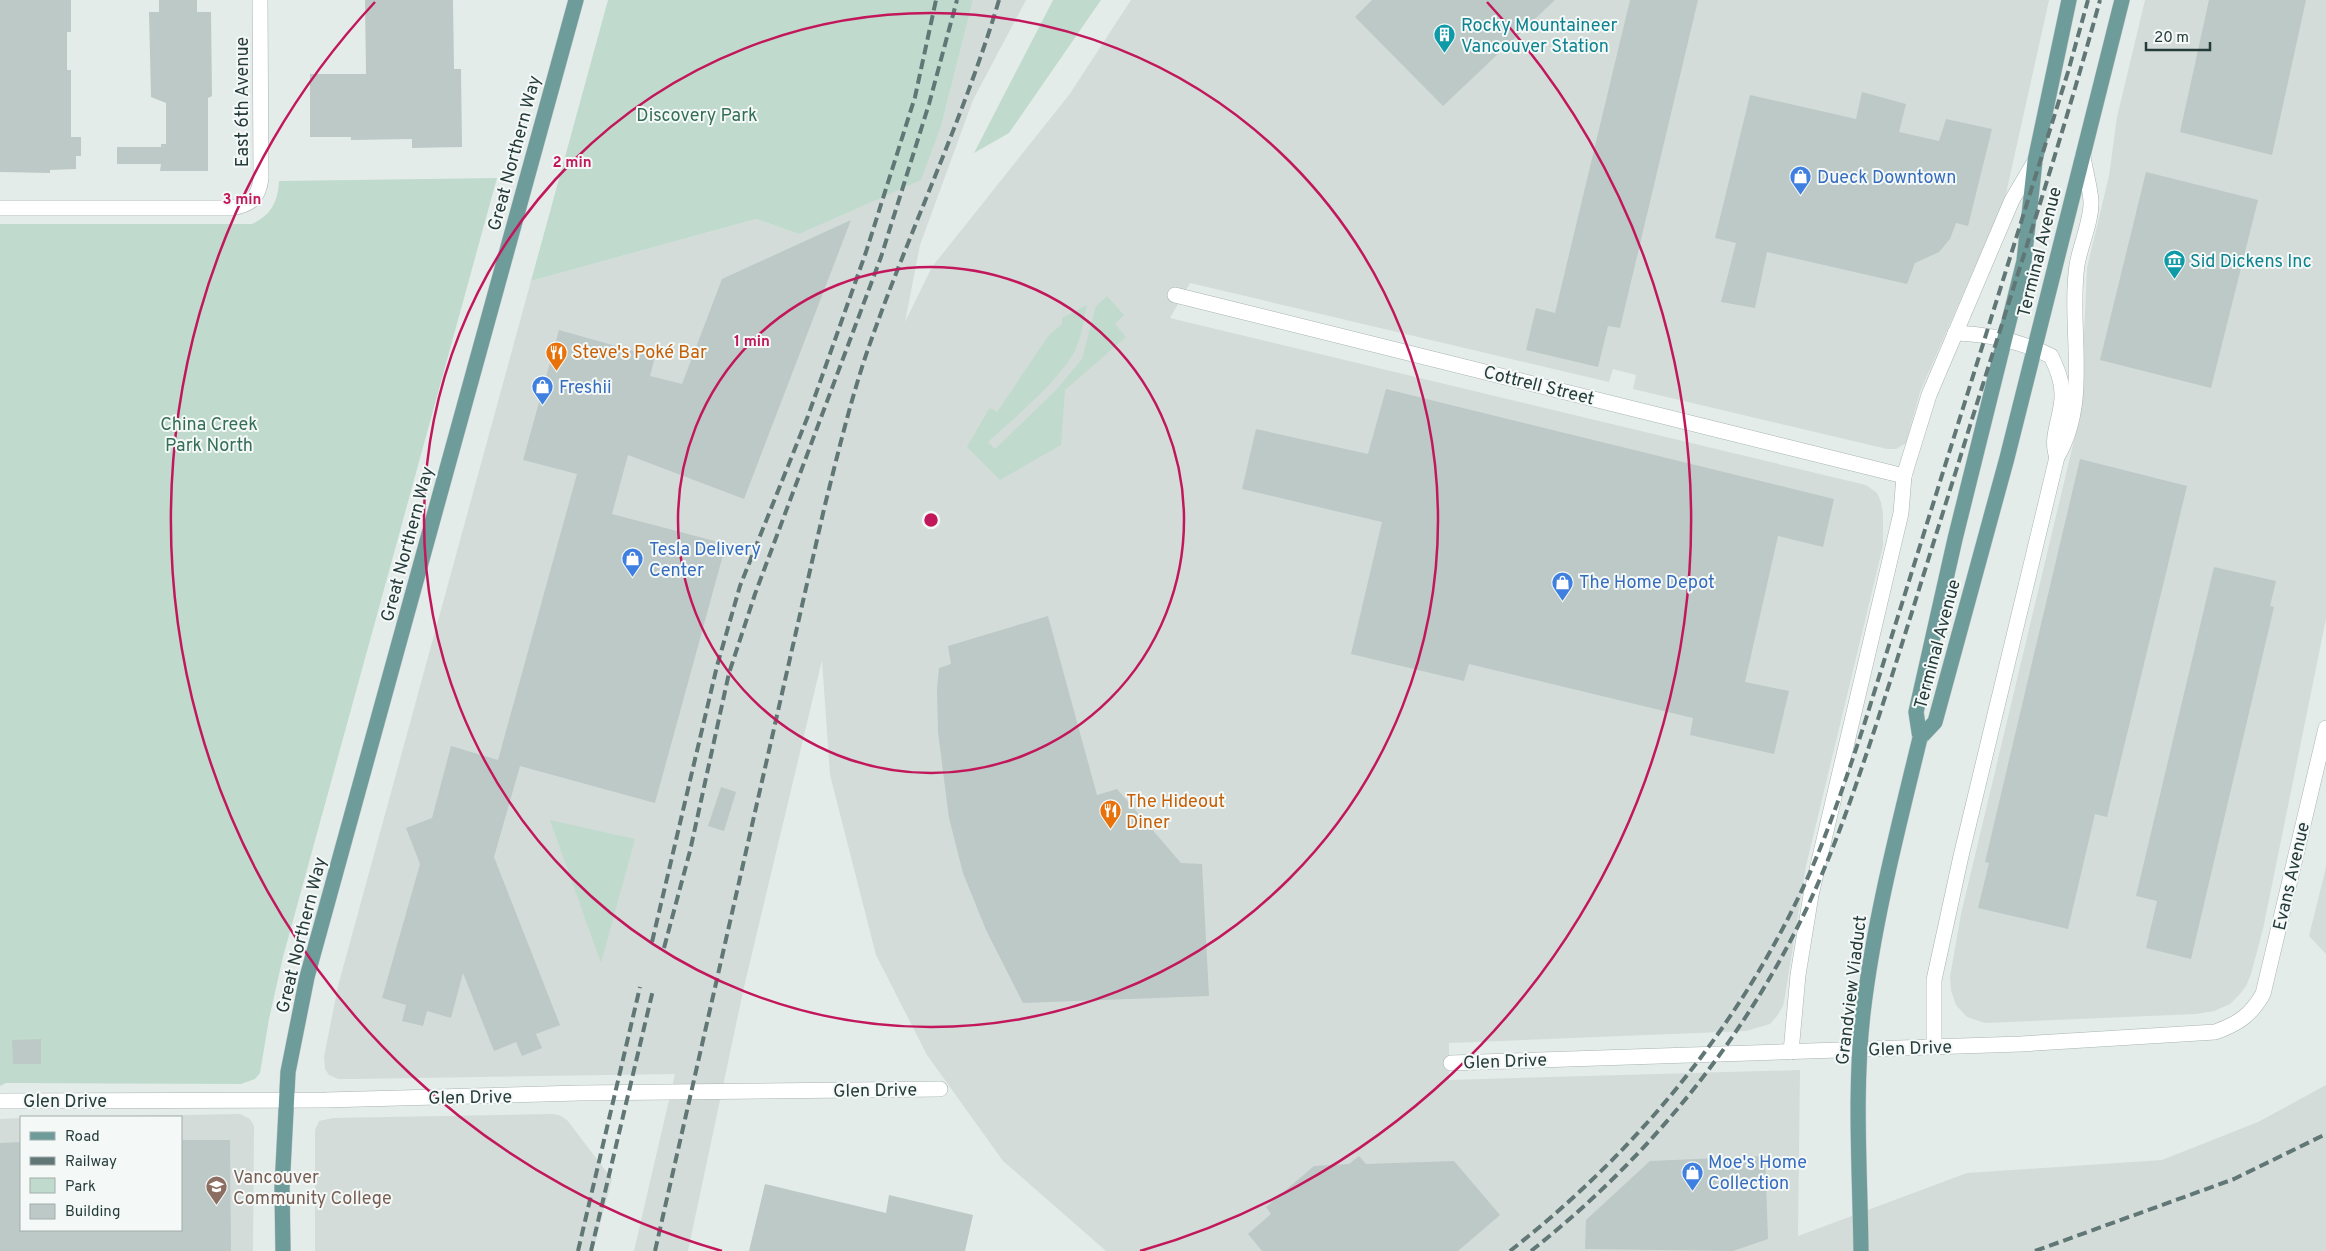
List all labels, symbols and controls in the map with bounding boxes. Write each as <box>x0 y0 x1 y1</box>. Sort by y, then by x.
place label: Rocky Mountaineer Vancouver Station <box>1461 15 1618 59</box>
scale bar <box>2146 20 2210 52</box>
building icon: Rocky Mountaineer Vancouver Station <box>1433 23 1457 54</box>
text: 20 m <box>2154 29 2189 48</box>
street label: East 6th Avenue <box>232 37 255 167</box>
street label: Great Northern Way <box>484 73 547 234</box>
park label: Discovery Park <box>636 105 758 128</box>
text: 2 min <box>552 154 592 173</box>
shop icon: Dueck Downtown <box>1789 165 1813 196</box>
place label: Dueck Downtown <box>1817 167 1956 190</box>
street label: Terminal Avenue <box>2013 185 2068 320</box>
text: 3 min <box>222 191 262 210</box>
museum icon: Sid Dickens Inc <box>2162 249 2186 280</box>
place label: Sid Dickens Inc <box>2190 251 2312 274</box>
text: 1 min <box>734 333 770 352</box>
restaurant icon: Steve's Poké Bar <box>544 340 568 371</box>
place label: Steve's Poké Bar <box>572 342 707 365</box>
street label: Cottrell Street <box>1481 362 1597 411</box>
shop icon: Freshii <box>531 375 555 406</box>
place label: Freshii <box>559 377 612 400</box>
park label: China Creek Park North <box>160 414 258 458</box>
street label: Great Northern Way <box>377 464 440 625</box>
centre of rings <box>922 511 940 529</box>
place label: Tesla Delivery Center <box>649 539 761 583</box>
shop icon: Tesla Delivery Center <box>621 547 645 578</box>
shop icon: The Home Depot <box>1551 570 1575 601</box>
place label: The Home Depot <box>1579 572 1715 595</box>
street label: Terminal Avenue <box>1910 577 1967 712</box>
place label: The Hideout Diner <box>1126 791 1225 835</box>
restaurant icon: The Hideout Diner <box>1098 799 1122 830</box>
street label: Evans Avenue <box>2269 820 2316 933</box>
street label: Great Northern Way <box>272 855 333 1016</box>
street label: Grandview Viaduct <box>1832 914 1873 1066</box>
street label: Glen Drive <box>1868 1037 1952 1062</box>
street label: Glen Drive <box>1463 1050 1547 1075</box>
street label: Glen Drive <box>833 1079 917 1104</box>
street label: Glen Drive <box>428 1086 512 1111</box>
street label: Glen Drive <box>23 1091 107 1114</box>
legend <box>20 1116 182 1231</box>
text: Road <box>65 1128 100 1147</box>
place label: Moe's Home Collection <box>1708 1152 1807 1196</box>
text: Railway <box>65 1153 117 1172</box>
shop icon: Moe's Home Collection <box>1680 1160 1704 1191</box>
place label: Vancouver Community College <box>233 1167 392 1211</box>
school or university icon: Vancouver Community College <box>205 1175 229 1206</box>
text: Park <box>65 1178 96 1197</box>
text: Building <box>65 1203 120 1222</box>

